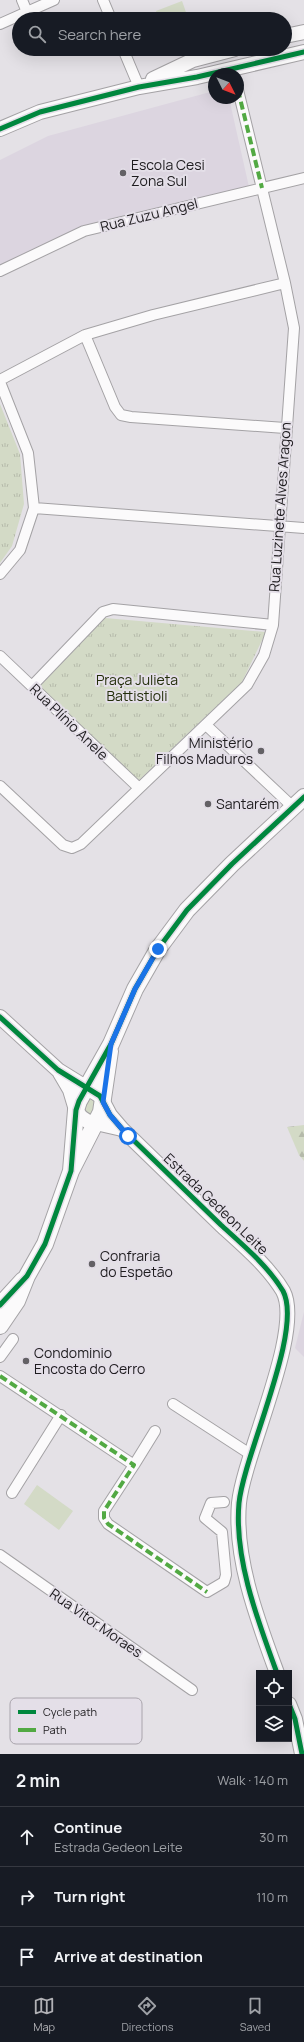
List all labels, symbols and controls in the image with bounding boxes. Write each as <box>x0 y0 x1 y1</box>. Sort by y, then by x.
search box <box>12 12 292 56</box>
icon: search <box>26 23 48 45</box>
text: Search here <box>58 24 141 45</box>
north arrow <box>208 68 244 104</box>
place label: Escola Cesi Zona Sul <box>131 155 205 190</box>
marker: Escola Cesi Zona Sul <box>118 168 128 178</box>
street label: Rua Zuzu Angel <box>98 193 200 236</box>
street label: Rua Luzinete Alves Aragon <box>264 421 295 593</box>
park label: Praça Julieta Battistioli <box>96 670 178 705</box>
street label: Rua Plínio Anele <box>26 679 113 764</box>
place label: Ministério Filhos Maduros <box>156 733 253 768</box>
marker: Ministério Filhos Maduros <box>256 746 266 756</box>
place label: Santarém <box>216 794 279 813</box>
marker: Santarém <box>203 799 213 809</box>
route end <box>149 940 167 958</box>
route start <box>119 1127 137 1145</box>
street label: Estrada Gedeon Leite <box>160 1149 273 1259</box>
place label: Confraria do Espetão <box>100 1246 173 1281</box>
marker: Confraria do Espetão <box>87 1259 97 1269</box>
place label: Condominio Encosta do Cerro <box>34 1343 145 1378</box>
marker: Condominio Encosta do Cerro <box>21 1356 31 1366</box>
street label: Rua Vitor Moraes <box>46 1584 146 1662</box>
map controls <box>256 1670 292 1742</box>
button: locate <box>256 1670 292 1706</box>
legend <box>10 1698 142 1744</box>
text: Cycle path <box>43 1704 97 1719</box>
button: layers <box>256 1706 292 1742</box>
text: Path <box>43 1722 66 1737</box>
text: 2 min <box>16 1769 60 1792</box>
text: Walk · 140 m <box>217 1771 288 1789</box>
text: Continue <box>54 1817 122 1838</box>
icon: ahead <box>16 1826 38 1848</box>
text: 30 m <box>259 1828 288 1846</box>
text: Estrada Gedeon Leite <box>54 1838 183 1856</box>
icon: right <box>16 1886 38 1908</box>
text: Turn right <box>54 1886 125 1907</box>
text: 110 m <box>256 1888 288 1906</box>
icon: arrive <box>16 1946 38 1968</box>
text: Arrive at destination <box>54 1946 203 1967</box>
tab: Map <box>33 1995 55 2034</box>
tab: Directions <box>121 1995 174 2034</box>
tab: Saved <box>240 1995 271 2034</box>

